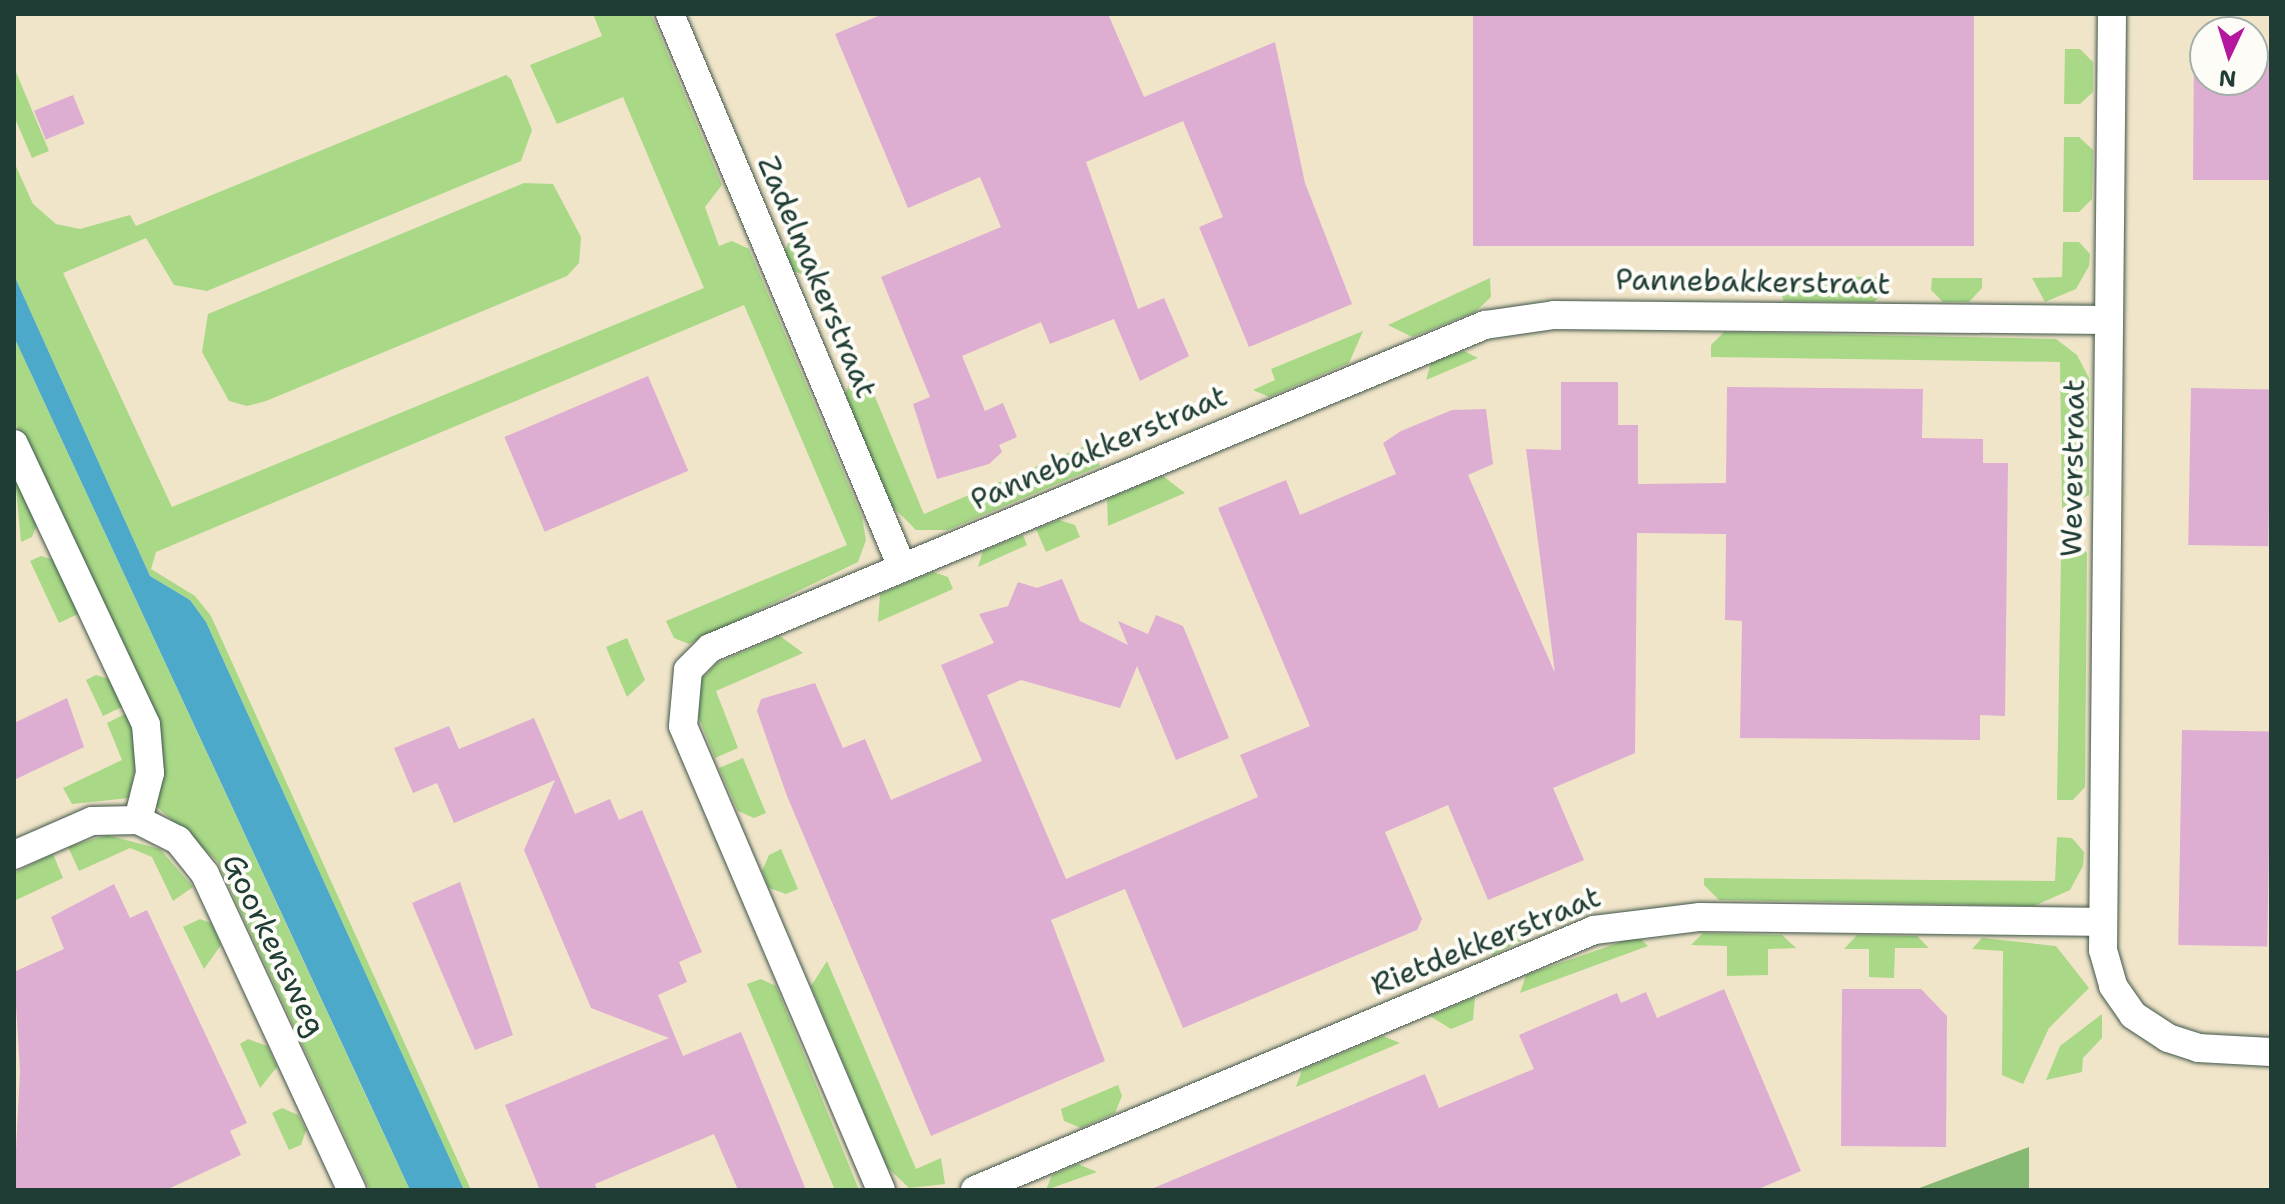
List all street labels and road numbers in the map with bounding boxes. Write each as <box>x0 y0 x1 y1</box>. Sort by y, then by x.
street label: Zadelmakerstraat <box>750 151 884 403</box>
street label: Pannebakkerstraat <box>1615 262 1891 302</box>
street label: Pannebakkerstraat <box>965 378 1233 518</box>
street label: Weverstraat <box>2053 379 2093 557</box>
street label: Goorkensweg <box>214 848 334 1042</box>
street label: Rietdekkerstraat <box>1366 879 1606 1003</box>

